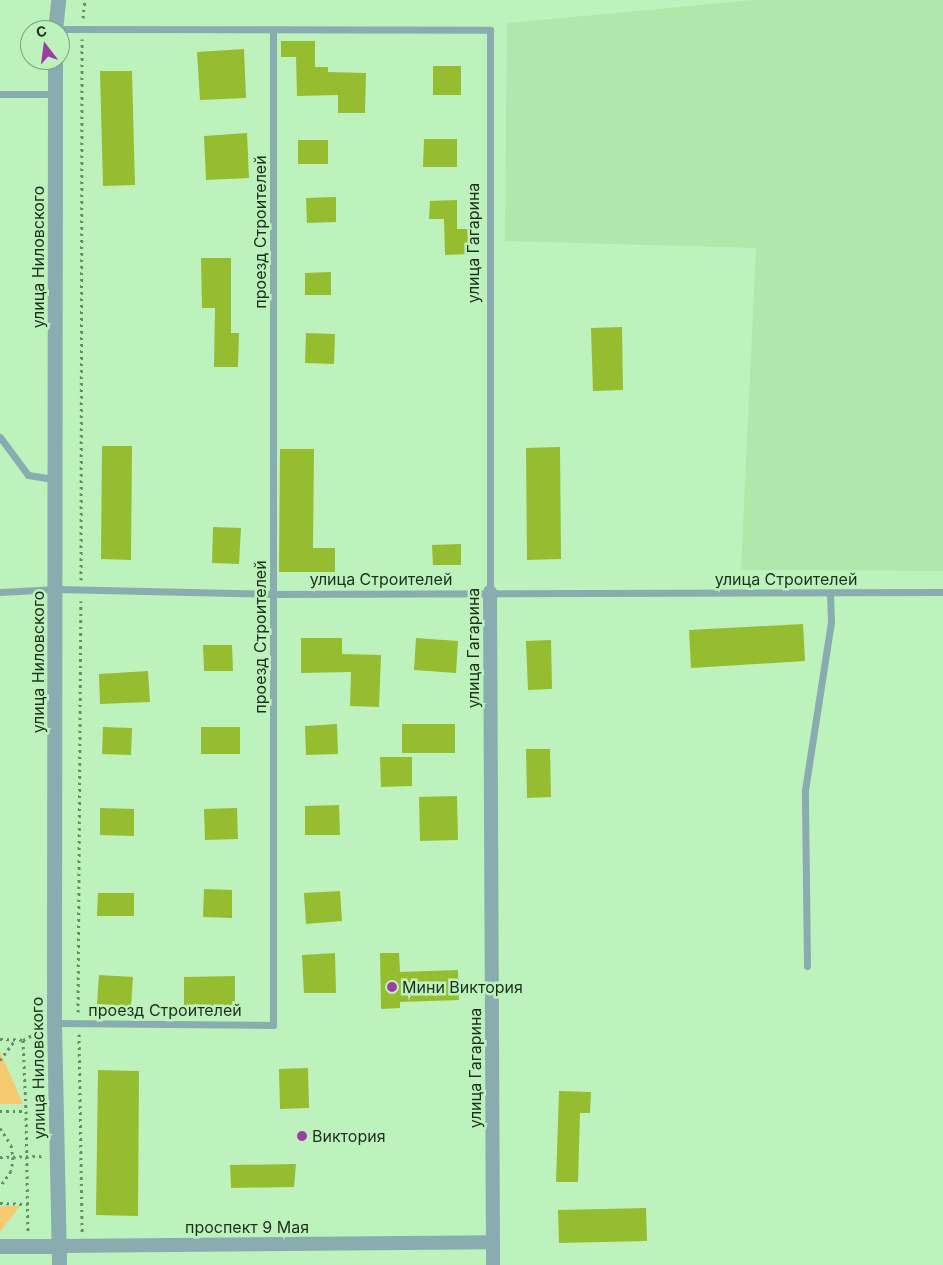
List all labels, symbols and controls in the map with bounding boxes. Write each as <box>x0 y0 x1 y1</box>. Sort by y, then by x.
north arrow <box>20 20 70 70</box>
text: С <box>34 21 48 41</box>
street label: проезд Строителей <box>250 155 270 309</box>
street label: улица Гагарина <box>463 183 483 303</box>
street label: улица Ниловского <box>28 186 48 328</box>
street label: проезд Строителей <box>250 560 270 714</box>
street label: улица Строителей <box>310 569 452 589</box>
street label: улица Строителей <box>715 569 857 589</box>
street label: улица Гагарина <box>463 588 483 708</box>
street label: улица Ниловского <box>28 591 48 733</box>
place label: Мини Виктория <box>402 977 523 997</box>
marker: Мини Виктория <box>386 981 398 993</box>
street label: улица Ниловского <box>27 997 49 1139</box>
street label: проезд Строителей <box>88 1000 242 1020</box>
street label: улица Гагарина <box>465 1008 485 1128</box>
place label: Виктория <box>312 1126 386 1146</box>
marker: Виктория <box>296 1130 308 1142</box>
street label: проспект 9 Мая <box>185 1217 309 1237</box>

